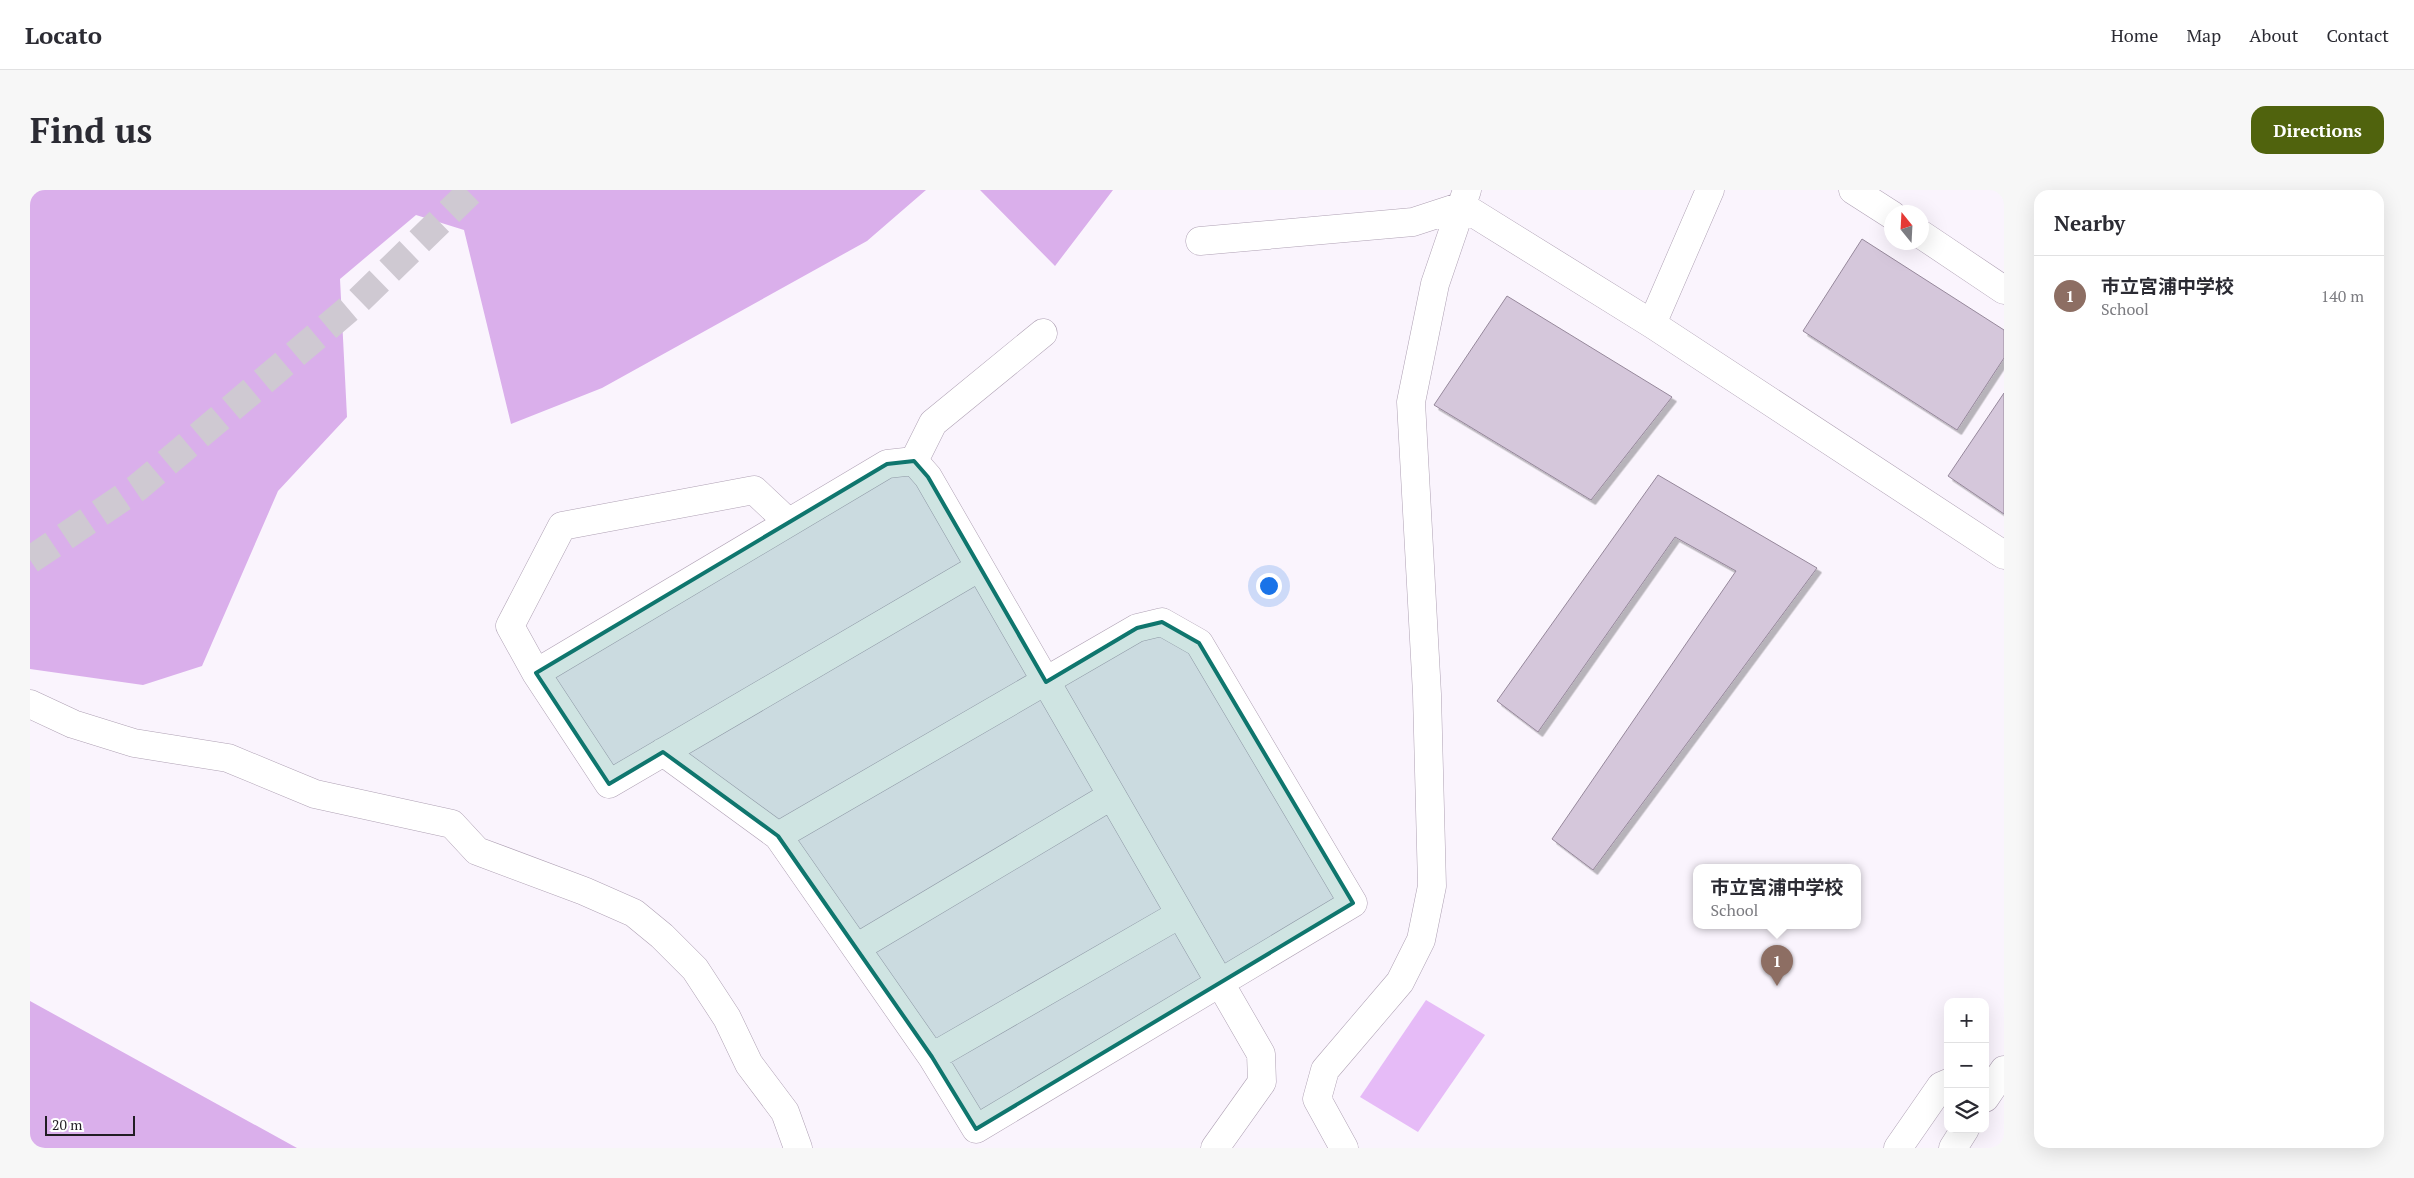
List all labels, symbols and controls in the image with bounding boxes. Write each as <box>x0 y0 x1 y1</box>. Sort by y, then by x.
text: Locato <box>25 19 102 51</box>
text: Home <box>2111 23 2158 47</box>
text: Map <box>2186 23 2221 47</box>
text: About <box>2249 23 2298 47</box>
text: Contact <box>2326 23 2389 47</box>
button: Directions <box>2251 106 2384 154</box>
text: Find us <box>30 107 152 153</box>
north arrow <box>1884 205 1929 250</box>
text: Nearby <box>2054 209 2125 237</box>
text: 市立宮浦中学校 <box>2101 273 2234 298</box>
text: 1 <box>2065 285 2075 307</box>
text: 140 m <box>2321 285 2364 307</box>
text: School <box>2101 298 2149 320</box>
your location <box>1256 573 1282 599</box>
popup <box>1693 864 1861 929</box>
text: 市立宮浦中学校 <box>1710 874 1844 899</box>
text: School <box>1710 899 1758 921</box>
pin: 1 <box>1761 945 1793 986</box>
map controls <box>1944 998 1989 1133</box>
button: + <box>1944 998 1989 1043</box>
button: − <box>1944 1043 1989 1088</box>
button: layers <box>1944 1088 1989 1133</box>
scale bar <box>45 1113 135 1136</box>
text: 20 m <box>52 1115 82 1134</box>

